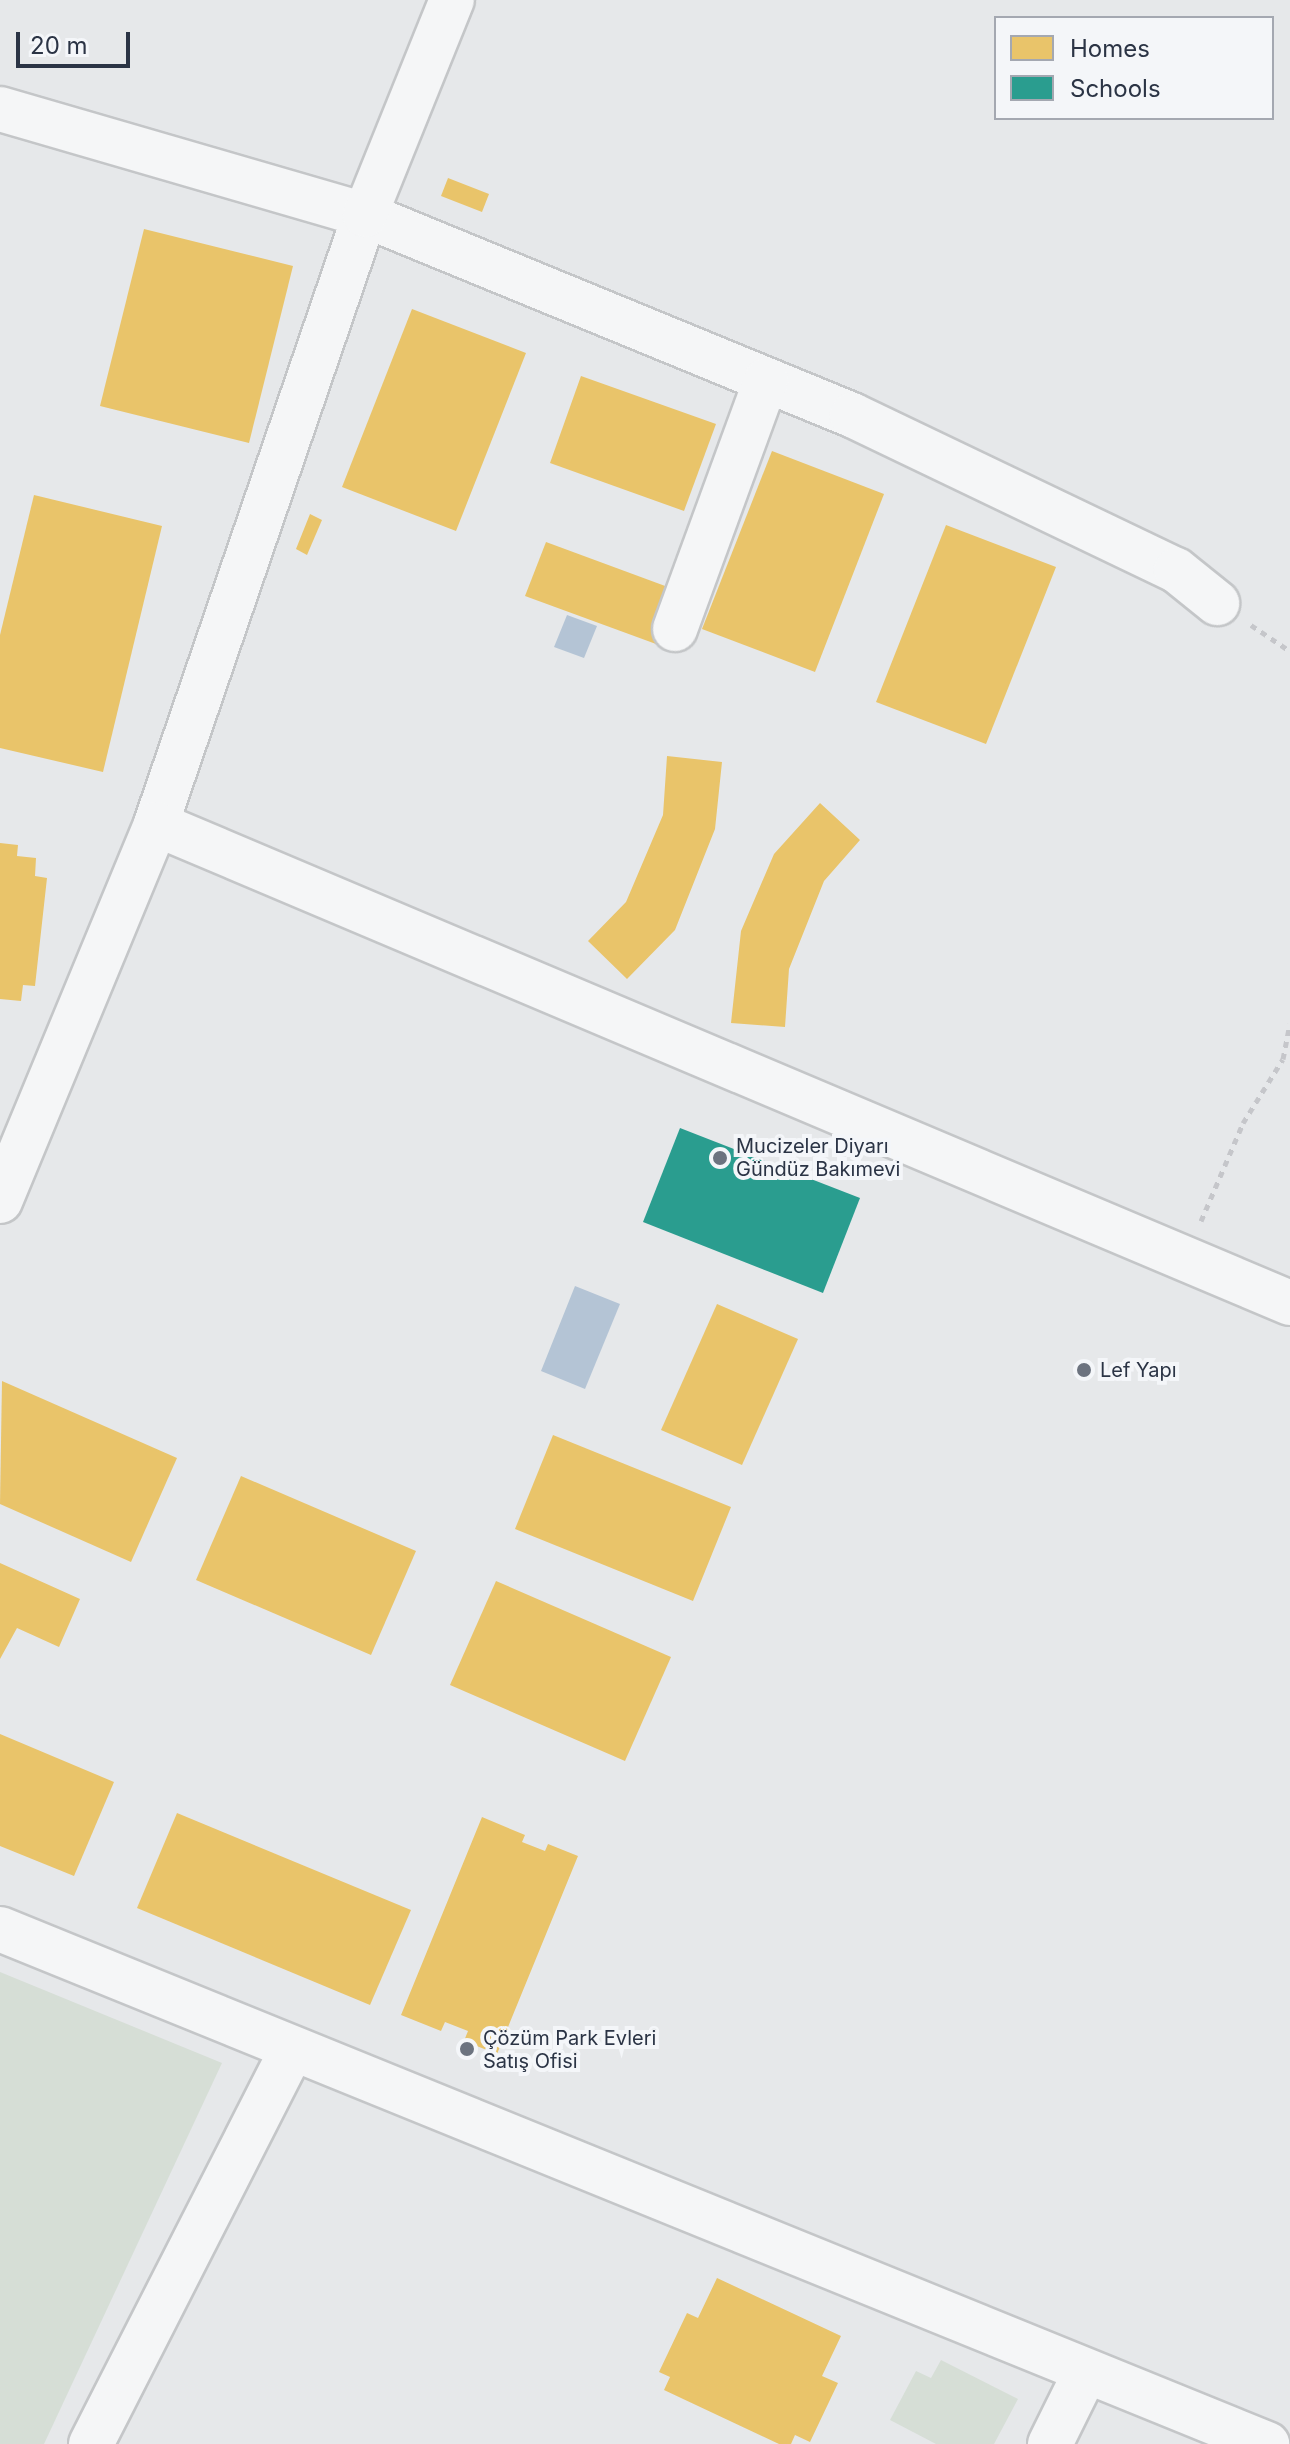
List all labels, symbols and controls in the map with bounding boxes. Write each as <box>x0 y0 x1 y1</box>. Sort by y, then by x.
scale bar <box>20 16 134 66</box>
legend <box>994 16 1274 120</box>
text: 20 m <box>30 31 88 60</box>
text: Homes <box>1070 34 1150 63</box>
text: Schools <box>1070 74 1161 103</box>
place label: Mucizeler Diyarı Gündüz Bakımevi <box>736 1134 900 1181</box>
marker: Mucizeler Diyarı Gündüz Bakımevi <box>711 1149 729 1167</box>
place label: Lef Yapı <box>1100 1358 1176 1382</box>
marker: Lef Yapı <box>1075 1361 1093 1379</box>
place label: Çözüm Park Evleri Satış Ofisi <box>483 2026 656 2073</box>
marker: Çözüm Park Evleri Satış Ofisi <box>458 2040 476 2058</box>

